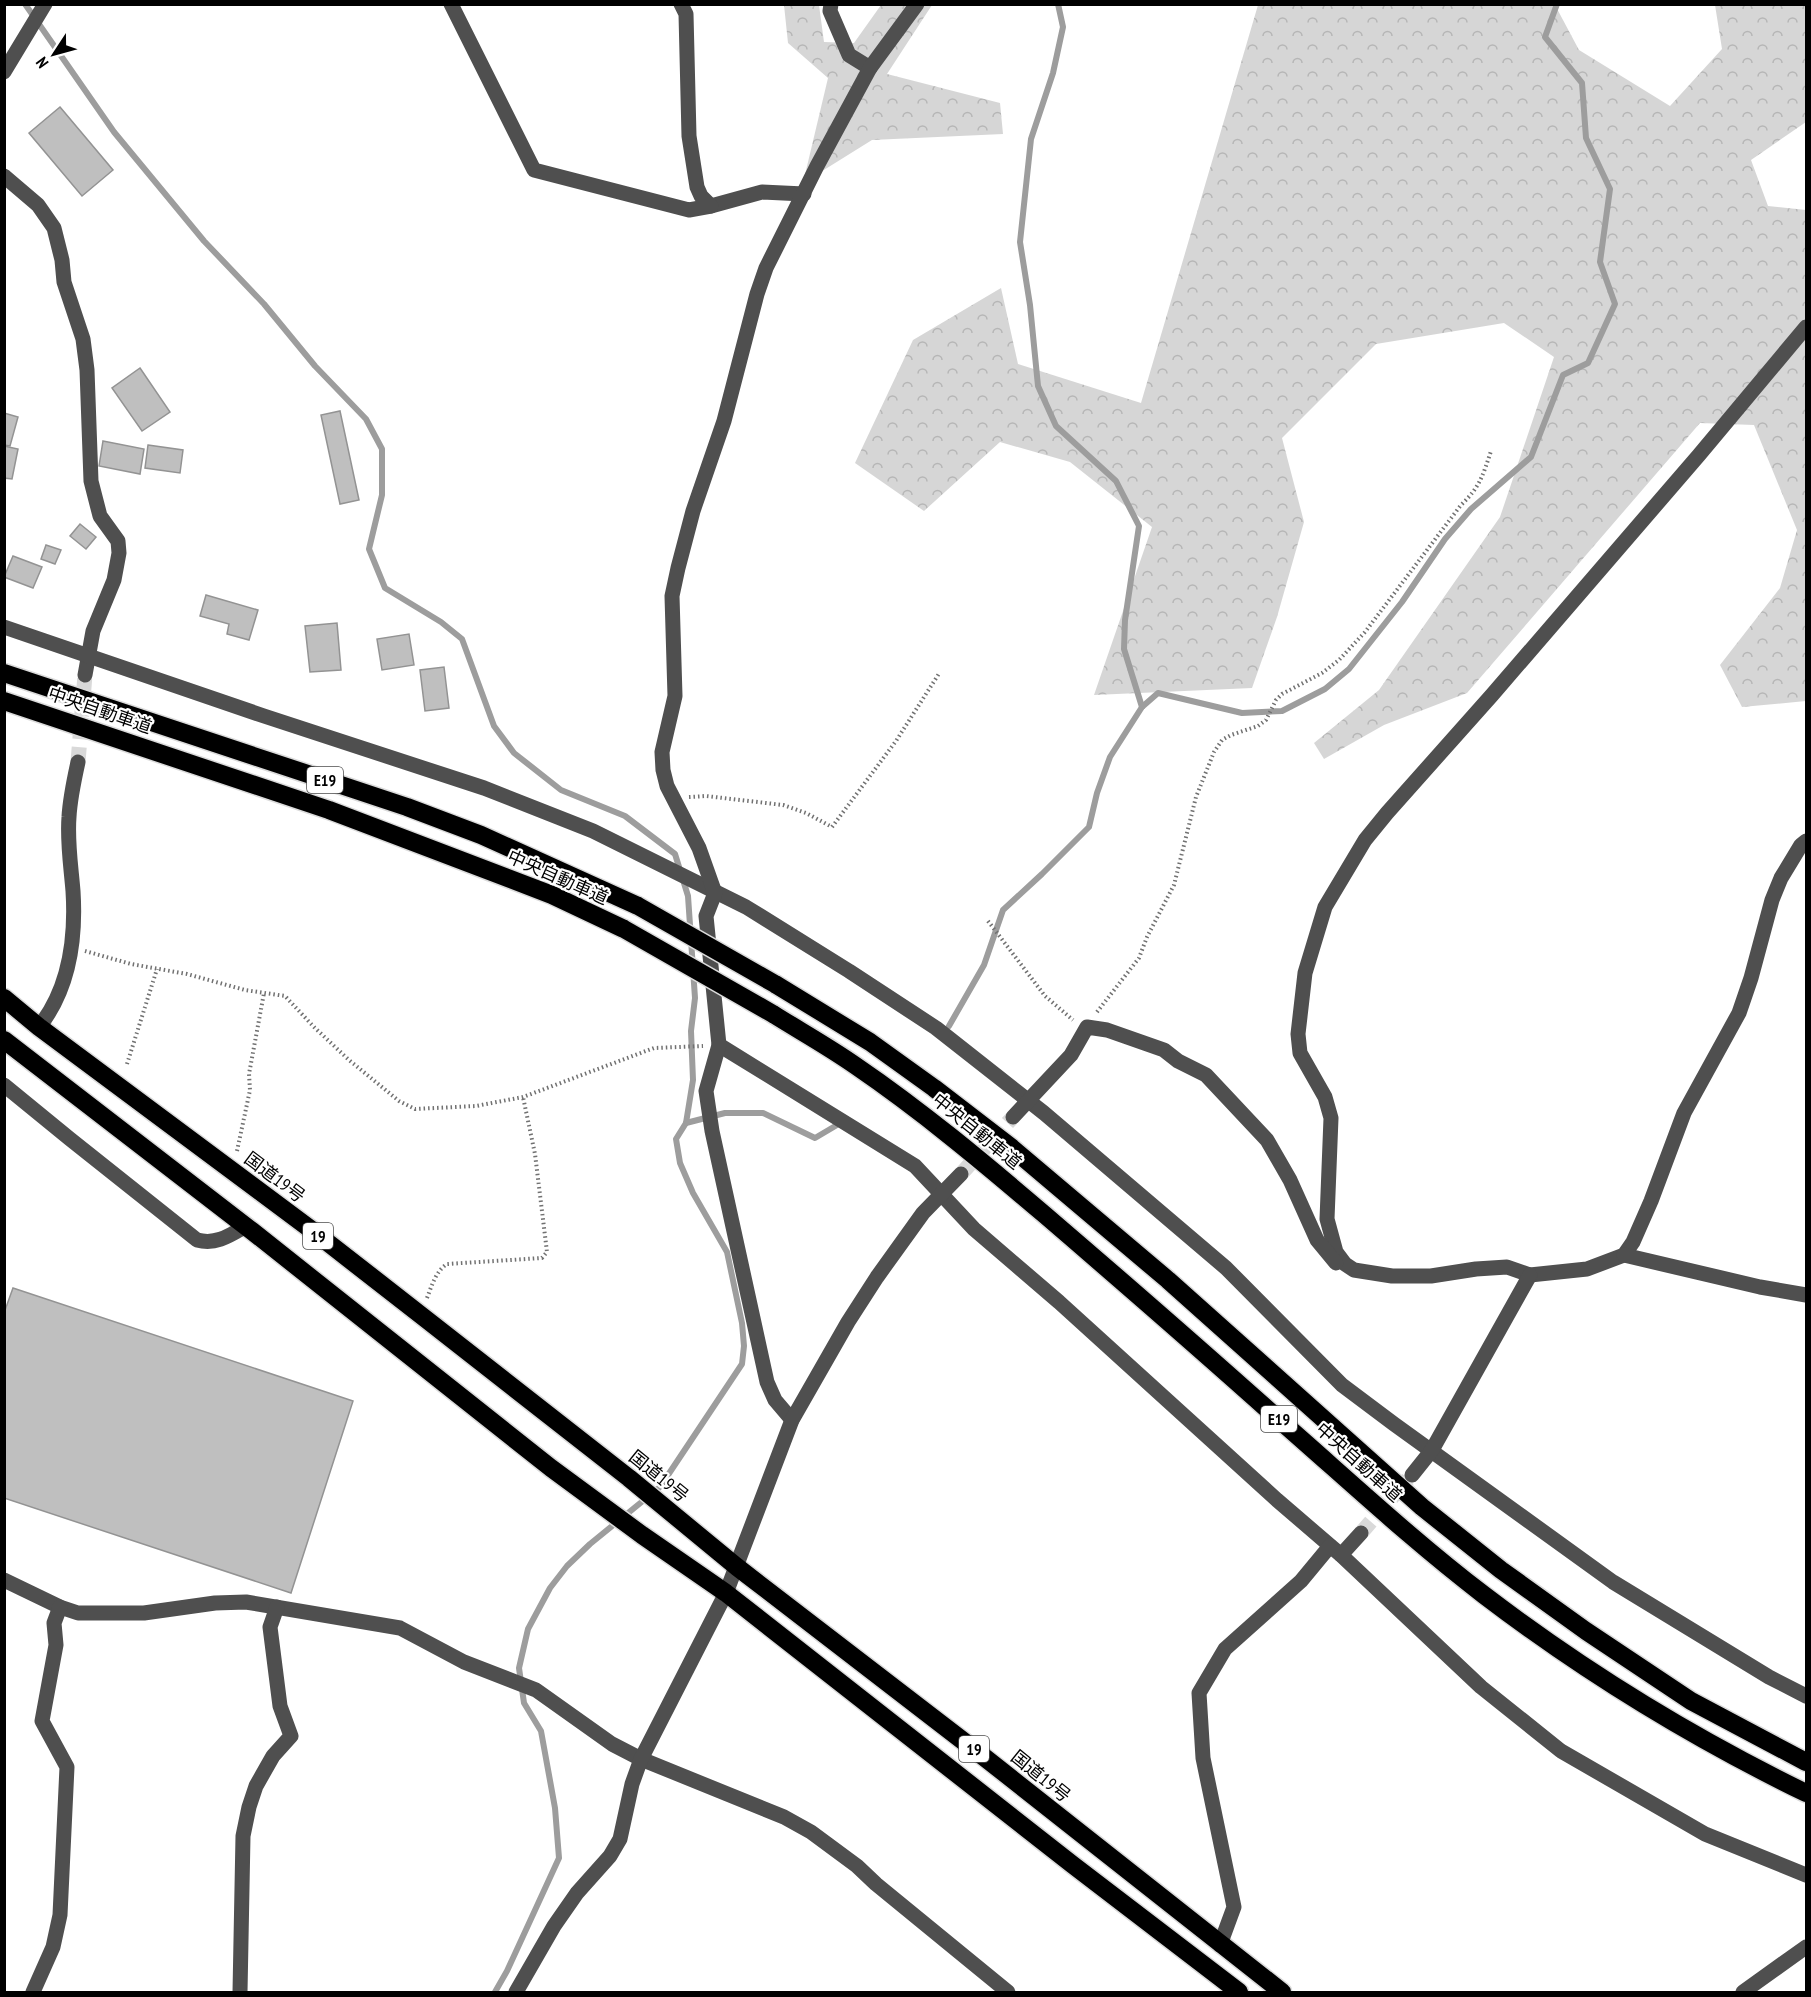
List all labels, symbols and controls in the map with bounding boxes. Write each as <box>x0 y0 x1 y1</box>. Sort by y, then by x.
north arrow <box>24 24 84 84</box>
text: N <box>31 53 52 72</box>
street label: 中央自動車道 <box>45 682 155 738</box>
road number: E19 <box>307 767 343 793</box>
street label: 中央自動車道 <box>504 845 612 909</box>
street label: 中央自動車道 <box>928 1088 1026 1174</box>
street label: 国道19号 <box>240 1147 310 1207</box>
road number: 19 <box>303 1223 333 1249</box>
road number: E19 <box>1261 1406 1297 1432</box>
street label: 中央自動車道 <box>1311 1417 1407 1507</box>
street label: 国道19号 <box>624 1445 694 1507</box>
road number: 19 <box>959 1736 989 1762</box>
street label: 国道19号 <box>1006 1745 1076 1807</box>

